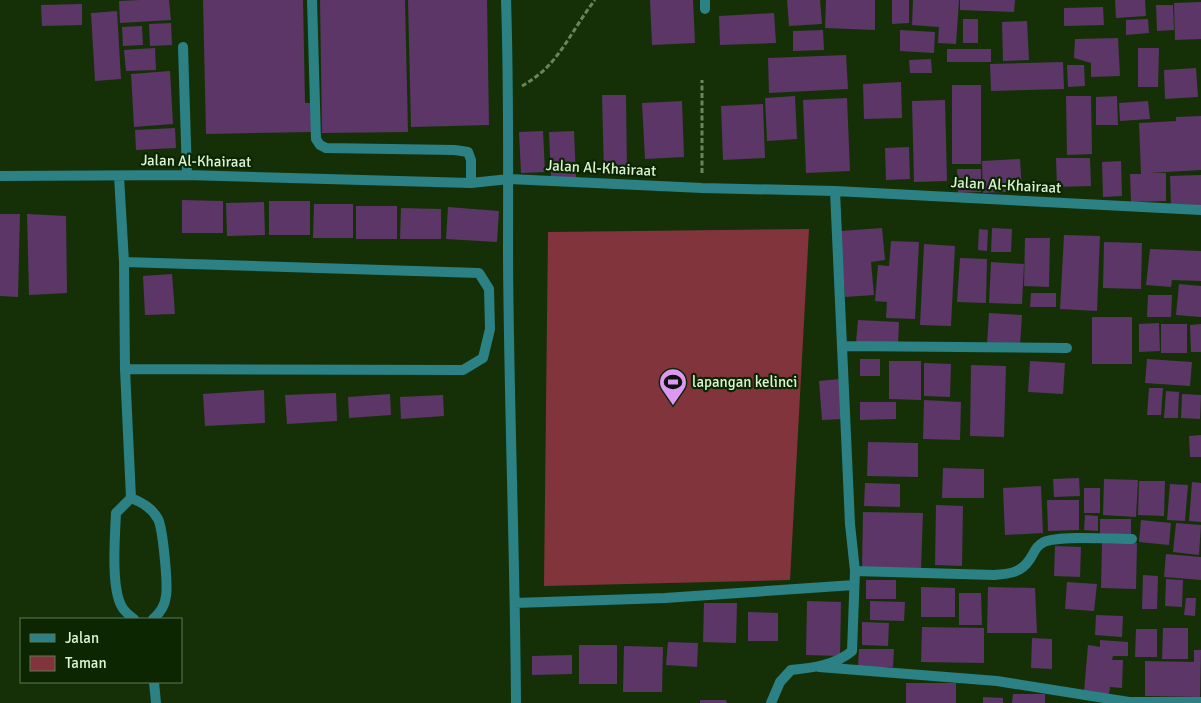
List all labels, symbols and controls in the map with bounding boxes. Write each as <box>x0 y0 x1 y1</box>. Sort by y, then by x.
street label: Jalan Al-Khairaat <box>141 151 251 171</box>
street label: Jalan Al-Khairaat <box>545 156 657 180</box>
street label: Jalan Al-Khairaat <box>950 173 1062 197</box>
sports icon: lapangan kelinci <box>658 367 688 406</box>
place label: lapangan kelinci <box>692 373 797 391</box>
legend <box>20 618 182 683</box>
text: Jalan <box>65 629 99 647</box>
text: Taman <box>65 654 107 672</box>

